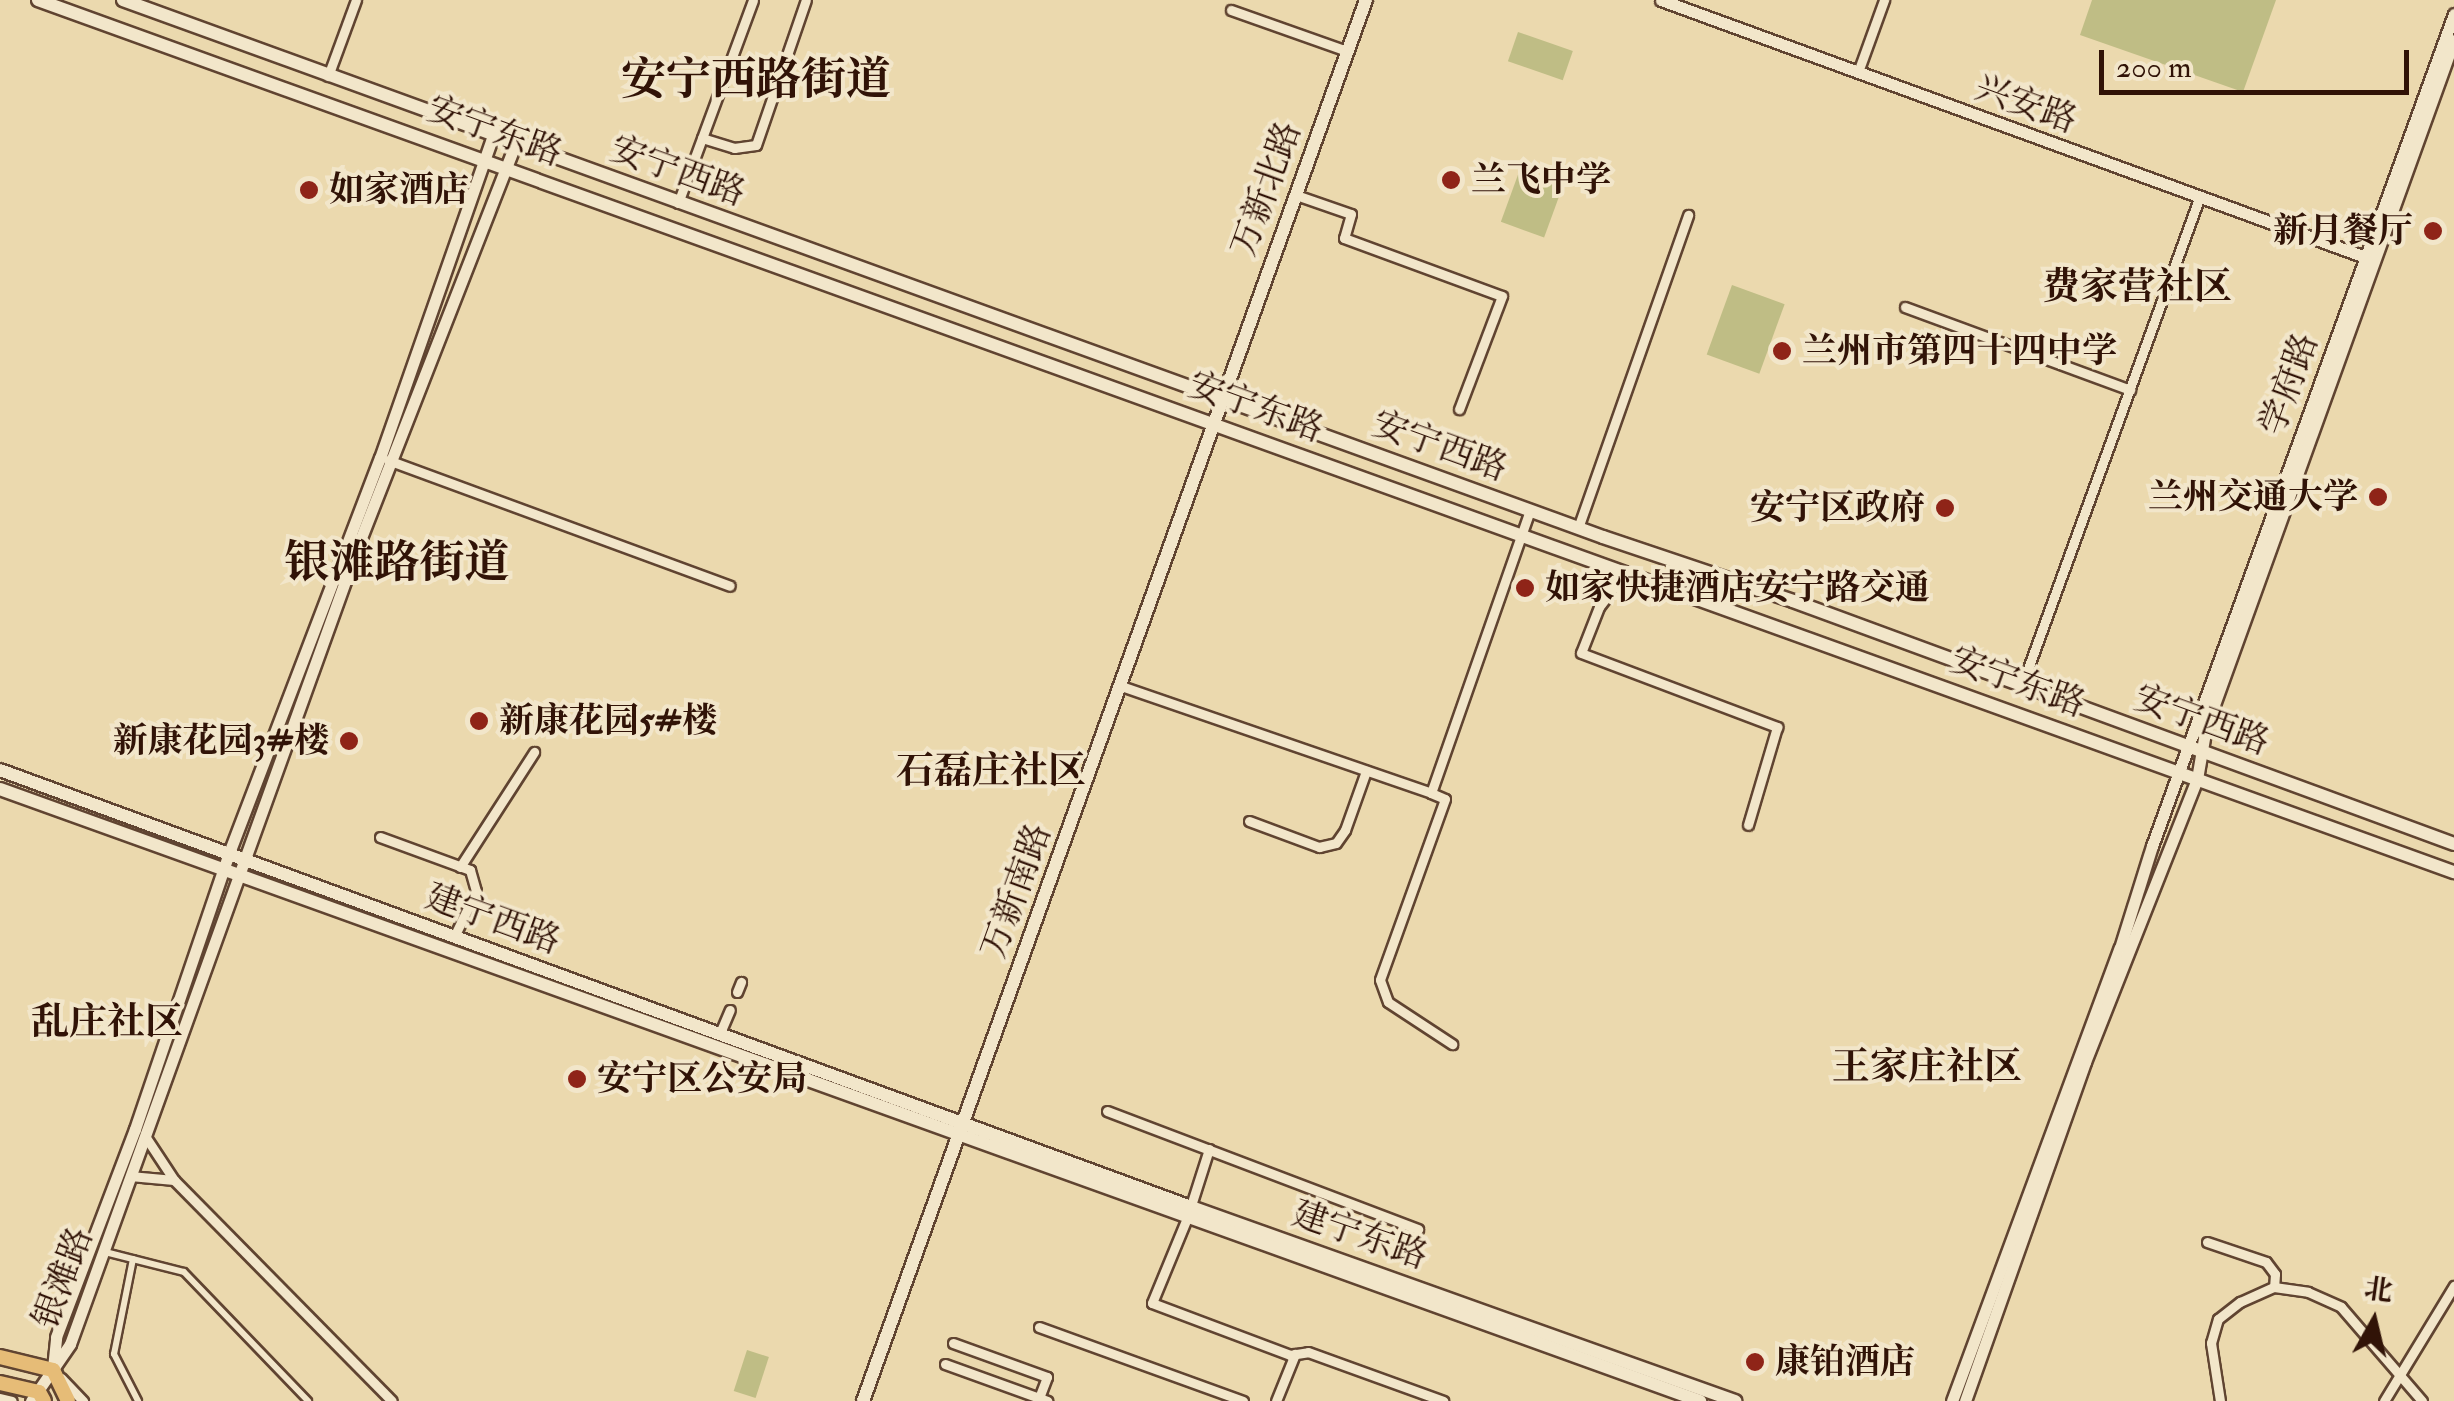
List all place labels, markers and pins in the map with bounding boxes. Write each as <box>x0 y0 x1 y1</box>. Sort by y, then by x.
place label: 兰飞中学 <box>1471 159 1611 201</box>
place label: 如家酒店 <box>329 169 469 211</box>
marker: 兰飞中学 <box>1440 169 1462 191</box>
marker: 如家酒店 <box>298 179 320 201</box>
place label: 新月餐厅 <box>2273 210 2413 252</box>
marker: 新月餐厅 <box>2422 220 2444 242</box>
place label: 兰州市第四十四中学 <box>1802 330 2117 372</box>
marker: 兰州市第四十四中学 <box>1771 340 1793 362</box>
place label: 兰州交通大学 <box>2148 476 2358 518</box>
marker: 兰州交通大学 <box>2367 486 2389 508</box>
place label: 安宁区政府 <box>1750 487 1925 529</box>
marker: 安宁区政府 <box>1934 497 1956 519</box>
place label: 如家快捷酒店安宁路交通 <box>1545 567 1930 609</box>
marker: 如家快捷酒店安宁路交通 <box>1514 577 1536 599</box>
place label: 新康花园5#楼 <box>499 700 717 742</box>
marker: 新康花园5#楼 <box>468 710 490 732</box>
place label: 新康花园3#楼 <box>113 720 329 762</box>
marker: 新康花园3#楼 <box>338 730 360 752</box>
place label: 安宁区公安局 <box>597 1058 807 1100</box>
marker: 安宁区公安局 <box>566 1068 588 1090</box>
place label: 康铂酒店 <box>1775 1341 1915 1383</box>
marker: 康铂酒店 <box>1744 1351 1766 1373</box>

